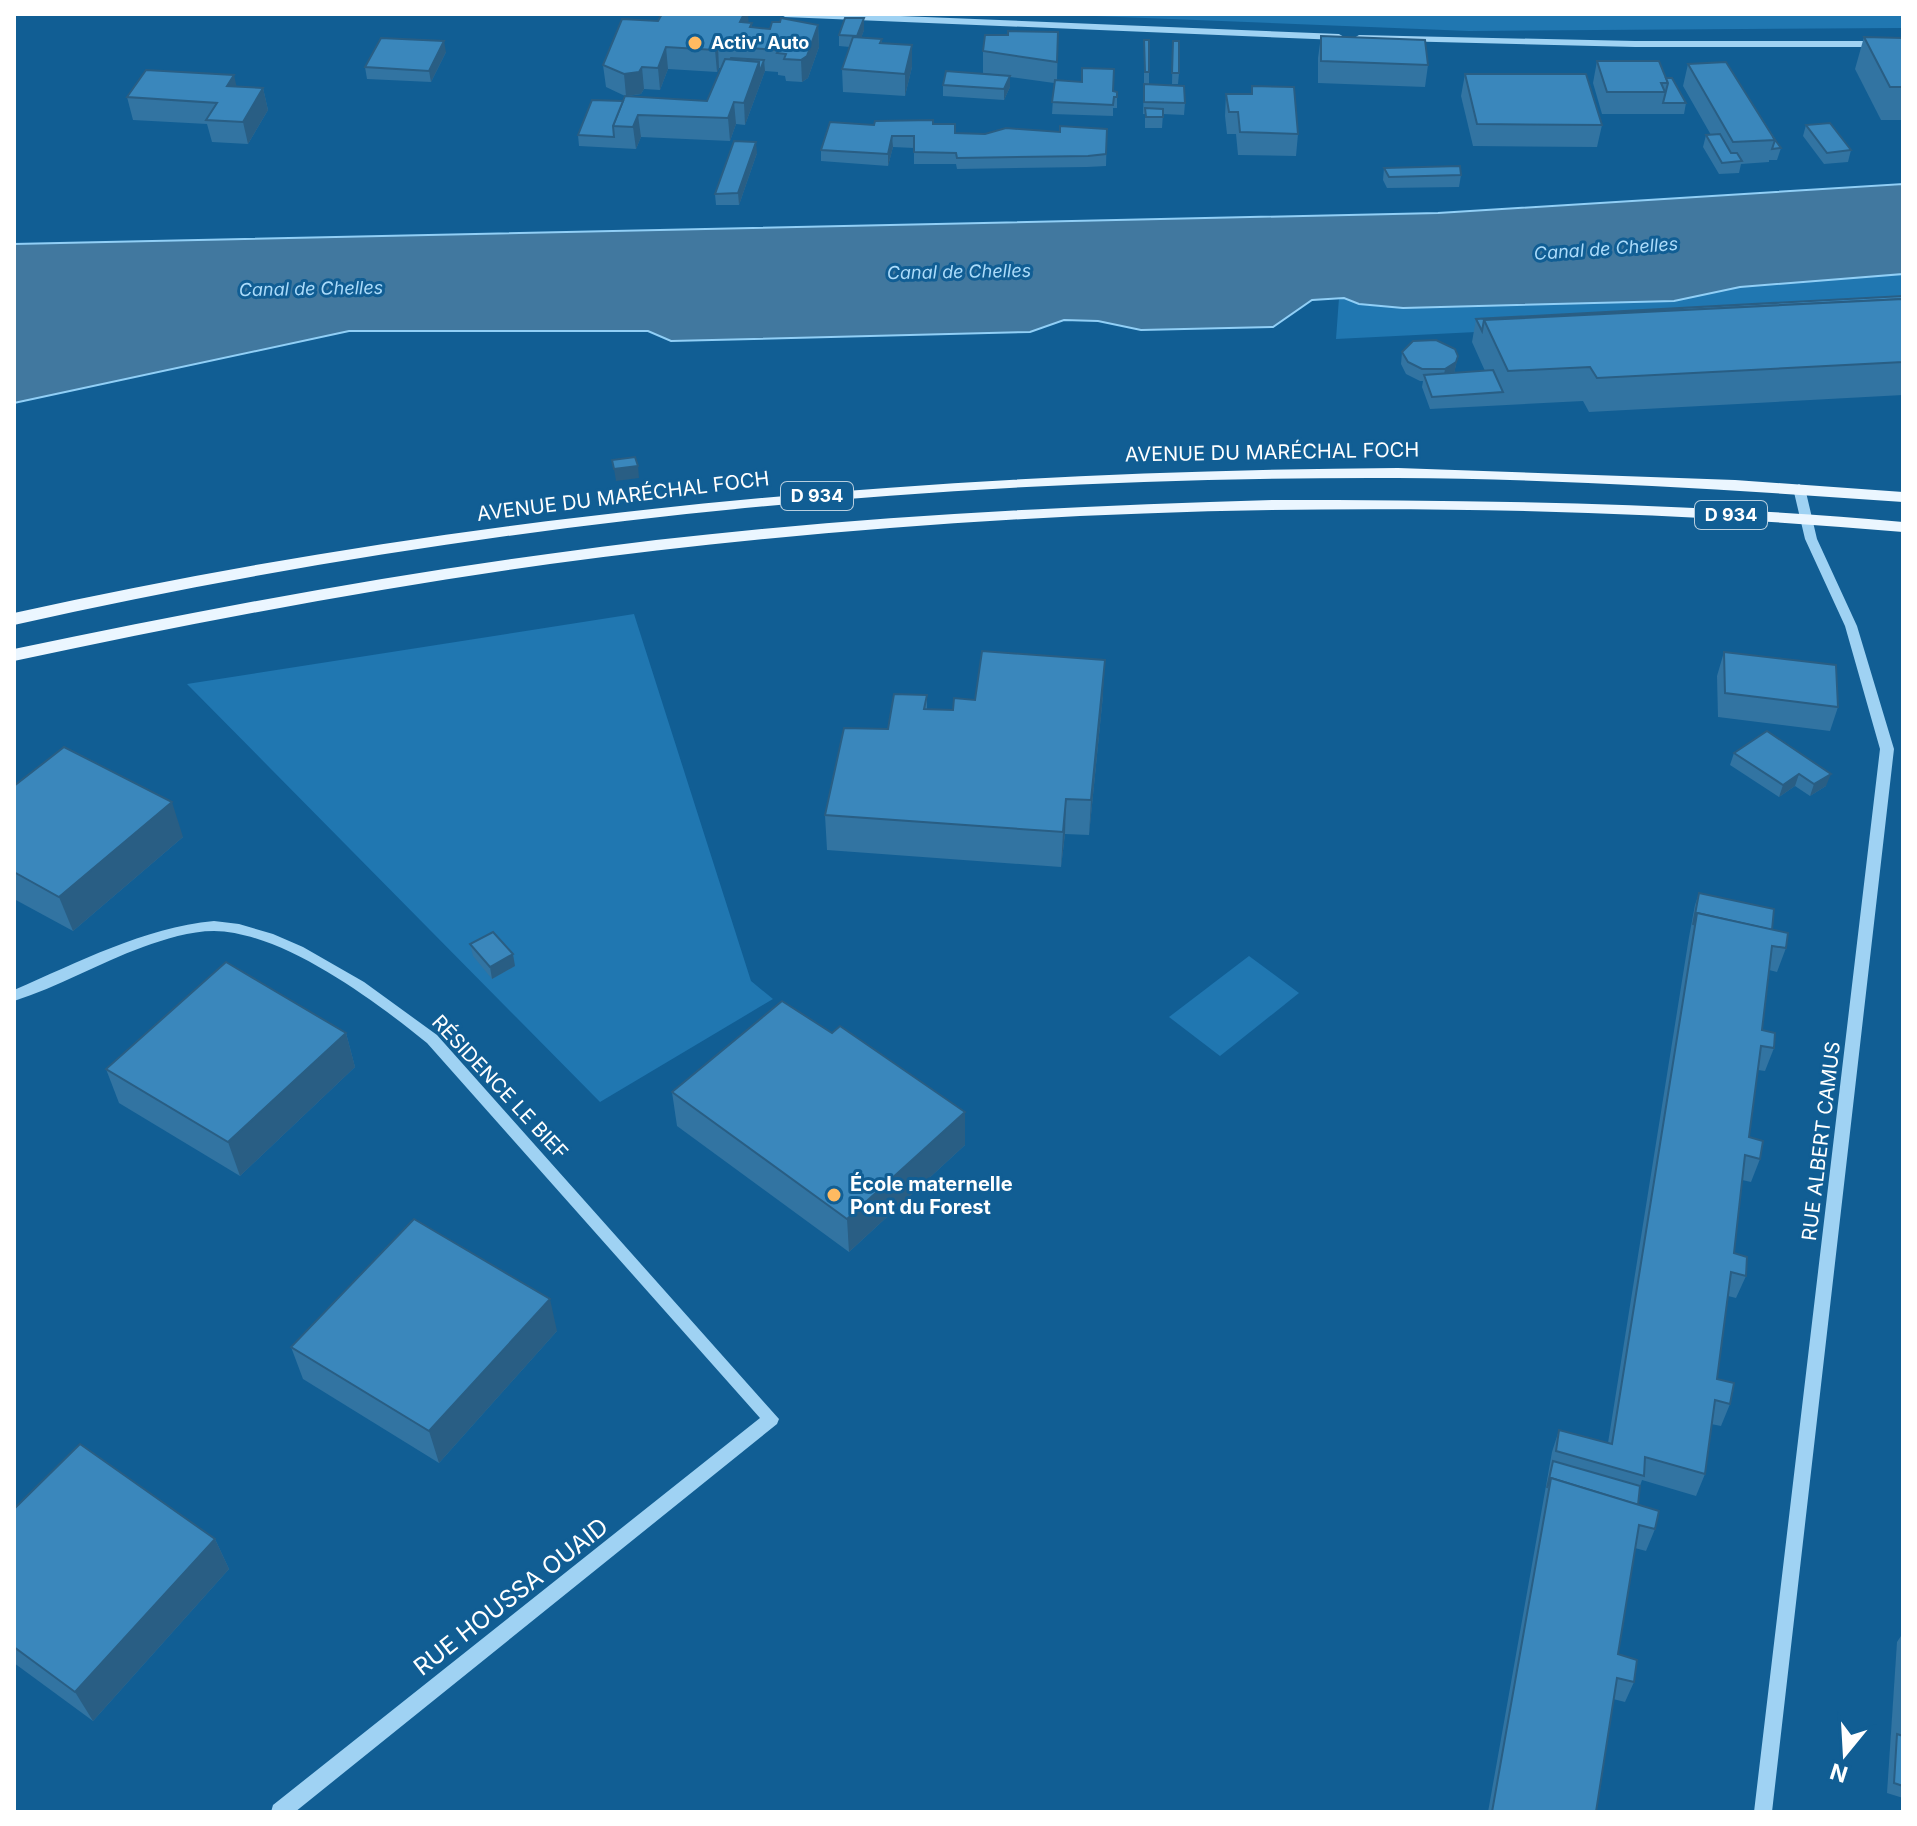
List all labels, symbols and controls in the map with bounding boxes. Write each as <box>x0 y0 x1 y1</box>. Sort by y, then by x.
place label: Activ' Auto <box>711 32 809 53</box>
marker: Activ' Auto <box>686 34 704 52</box>
water label: Canal de Chelles <box>1533 233 1679 264</box>
water label: Canal de Chelles <box>887 260 1031 283</box>
water label: Canal de Chelles <box>239 277 383 300</box>
street label: AVENUE DU MARÉCHAL FOCH <box>1125 436 1419 467</box>
street label: AVENUE DU MARÉCHAL FOCH <box>475 465 771 526</box>
road number: D 934 <box>781 482 853 510</box>
road number: D 934 <box>1695 501 1767 529</box>
street label: RÉSIDENCE LE BIEF <box>427 1009 574 1164</box>
street label: RUE ALBERT CAMUS <box>1797 1040 1845 1242</box>
place label: École maternelle Pont du Forest <box>850 1171 1013 1219</box>
marker: École maternelle Pont du Forest <box>825 1186 843 1204</box>
street label: RUE HOUSSA OUAID <box>408 1512 614 1682</box>
north arrow <box>1805 1714 1885 1794</box>
text: N <box>1827 1758 1851 1788</box>

